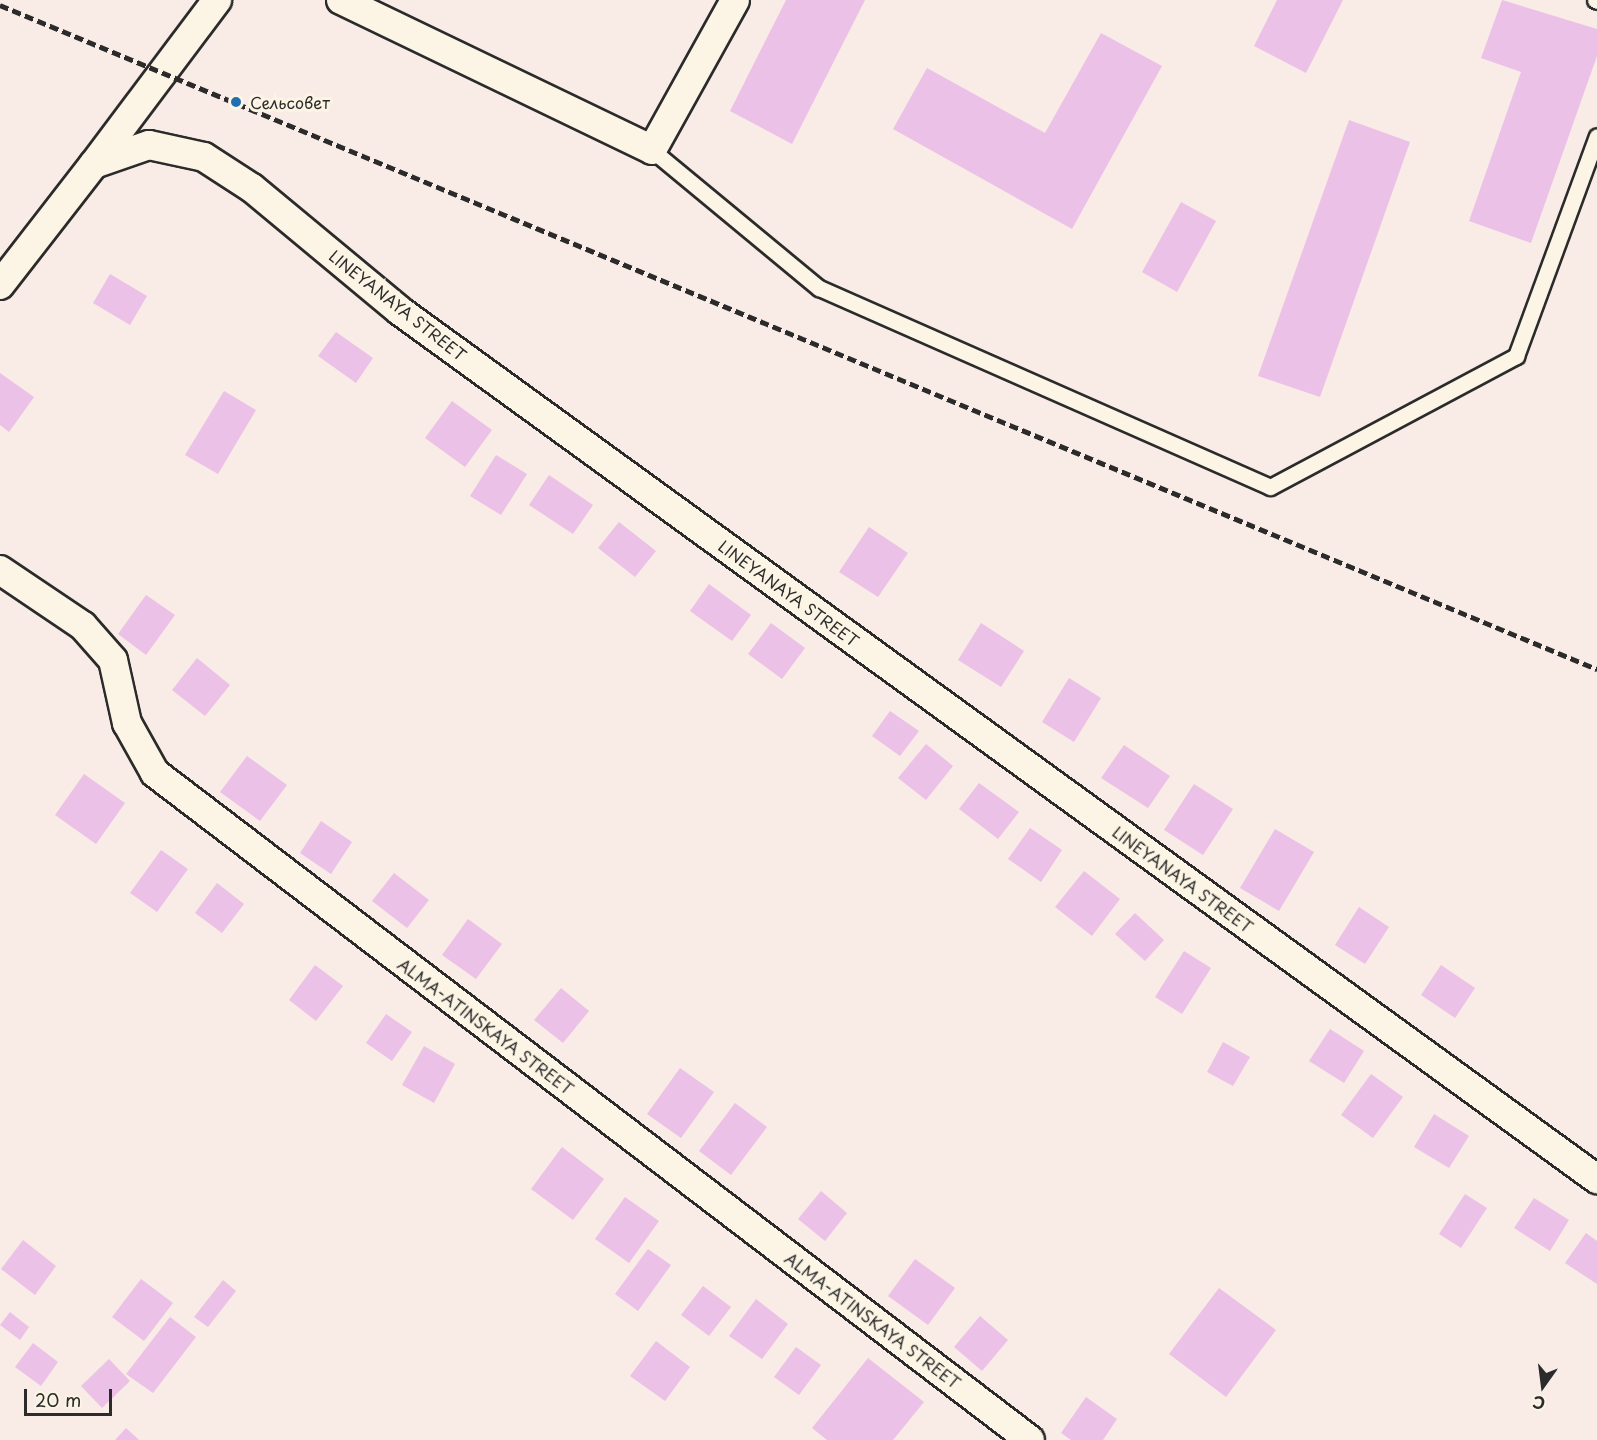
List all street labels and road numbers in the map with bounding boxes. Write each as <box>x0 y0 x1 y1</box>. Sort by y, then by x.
street label: LINEYANAYA STREET <box>325 245 471 365</box>
street label: LINEYANAYA STREET <box>714 535 864 651</box>
street label: LINEYANAYA STREET <box>1108 821 1258 937</box>
street label: ALMA-ATINSKAYA STREET <box>394 953 578 1099</box>
street label: ALMA-ATINSKAYA STREET <box>781 1247 965 1393</box>

